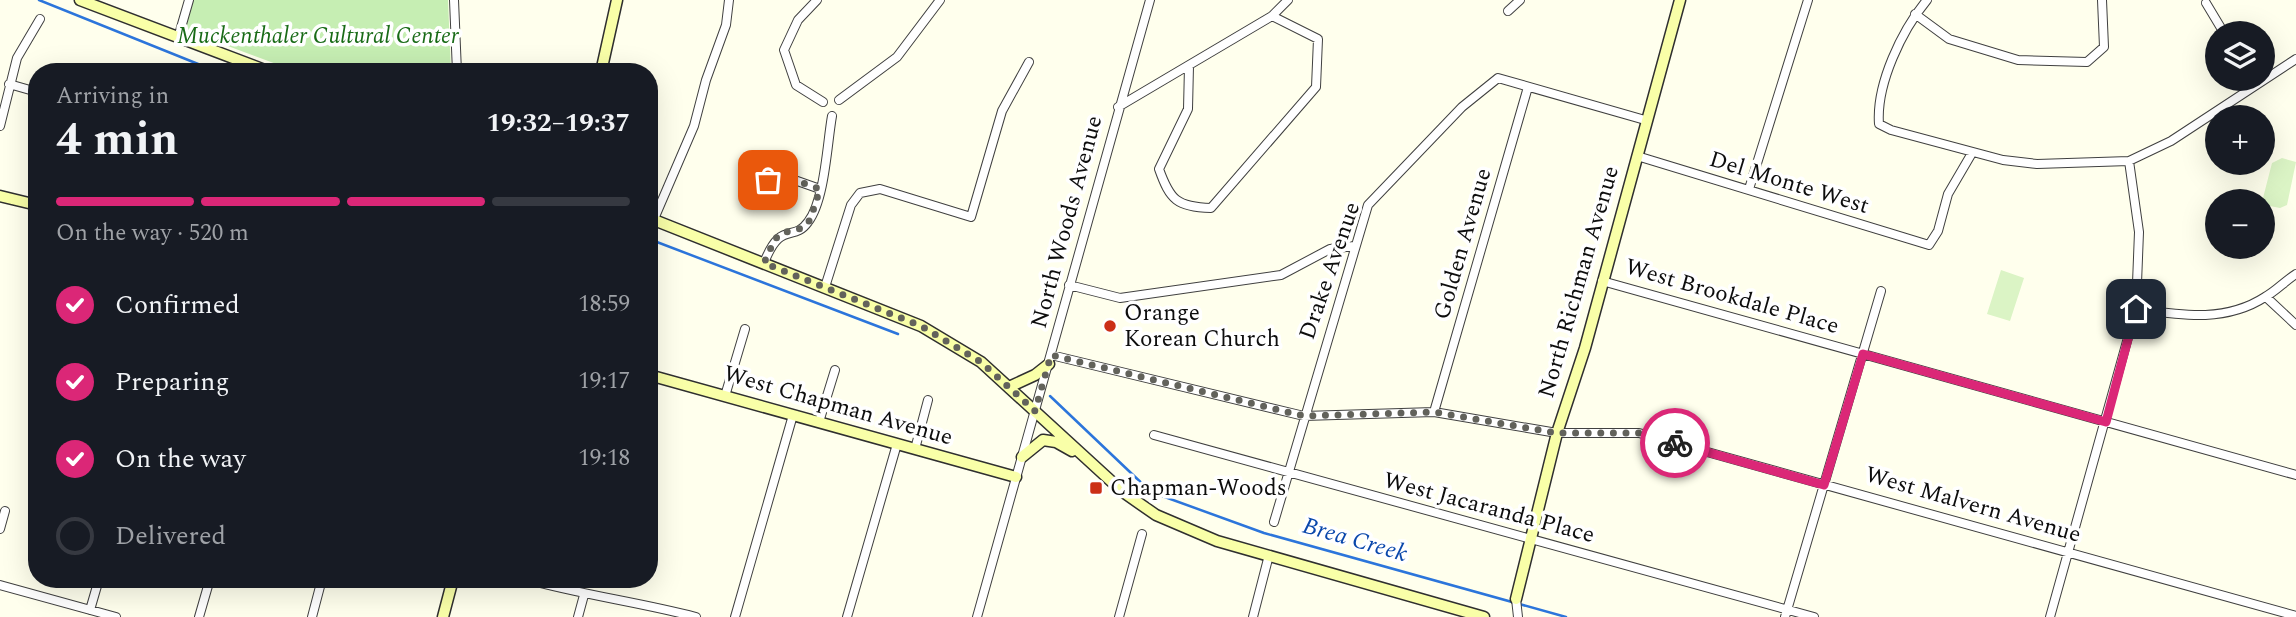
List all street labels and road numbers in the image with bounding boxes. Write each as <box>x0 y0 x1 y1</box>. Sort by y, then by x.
street label: North Woods Avenue <box>1022 112 1112 332</box>
street label: Del Monte West <box>1705 142 1873 224</box>
street label: North Richman Avenue <box>1529 162 1629 402</box>
street label: Golden Avenue <box>1425 164 1501 324</box>
street label: Drake Avenue <box>1290 197 1370 345</box>
street label: West Brookdale Place <box>1621 250 1843 344</box>
street label: West Chapman Avenue <box>719 357 957 455</box>
street label: West Malvern Avenue <box>1861 457 2085 553</box>
street label: West Jacaranda Place <box>1380 463 1598 553</box>

